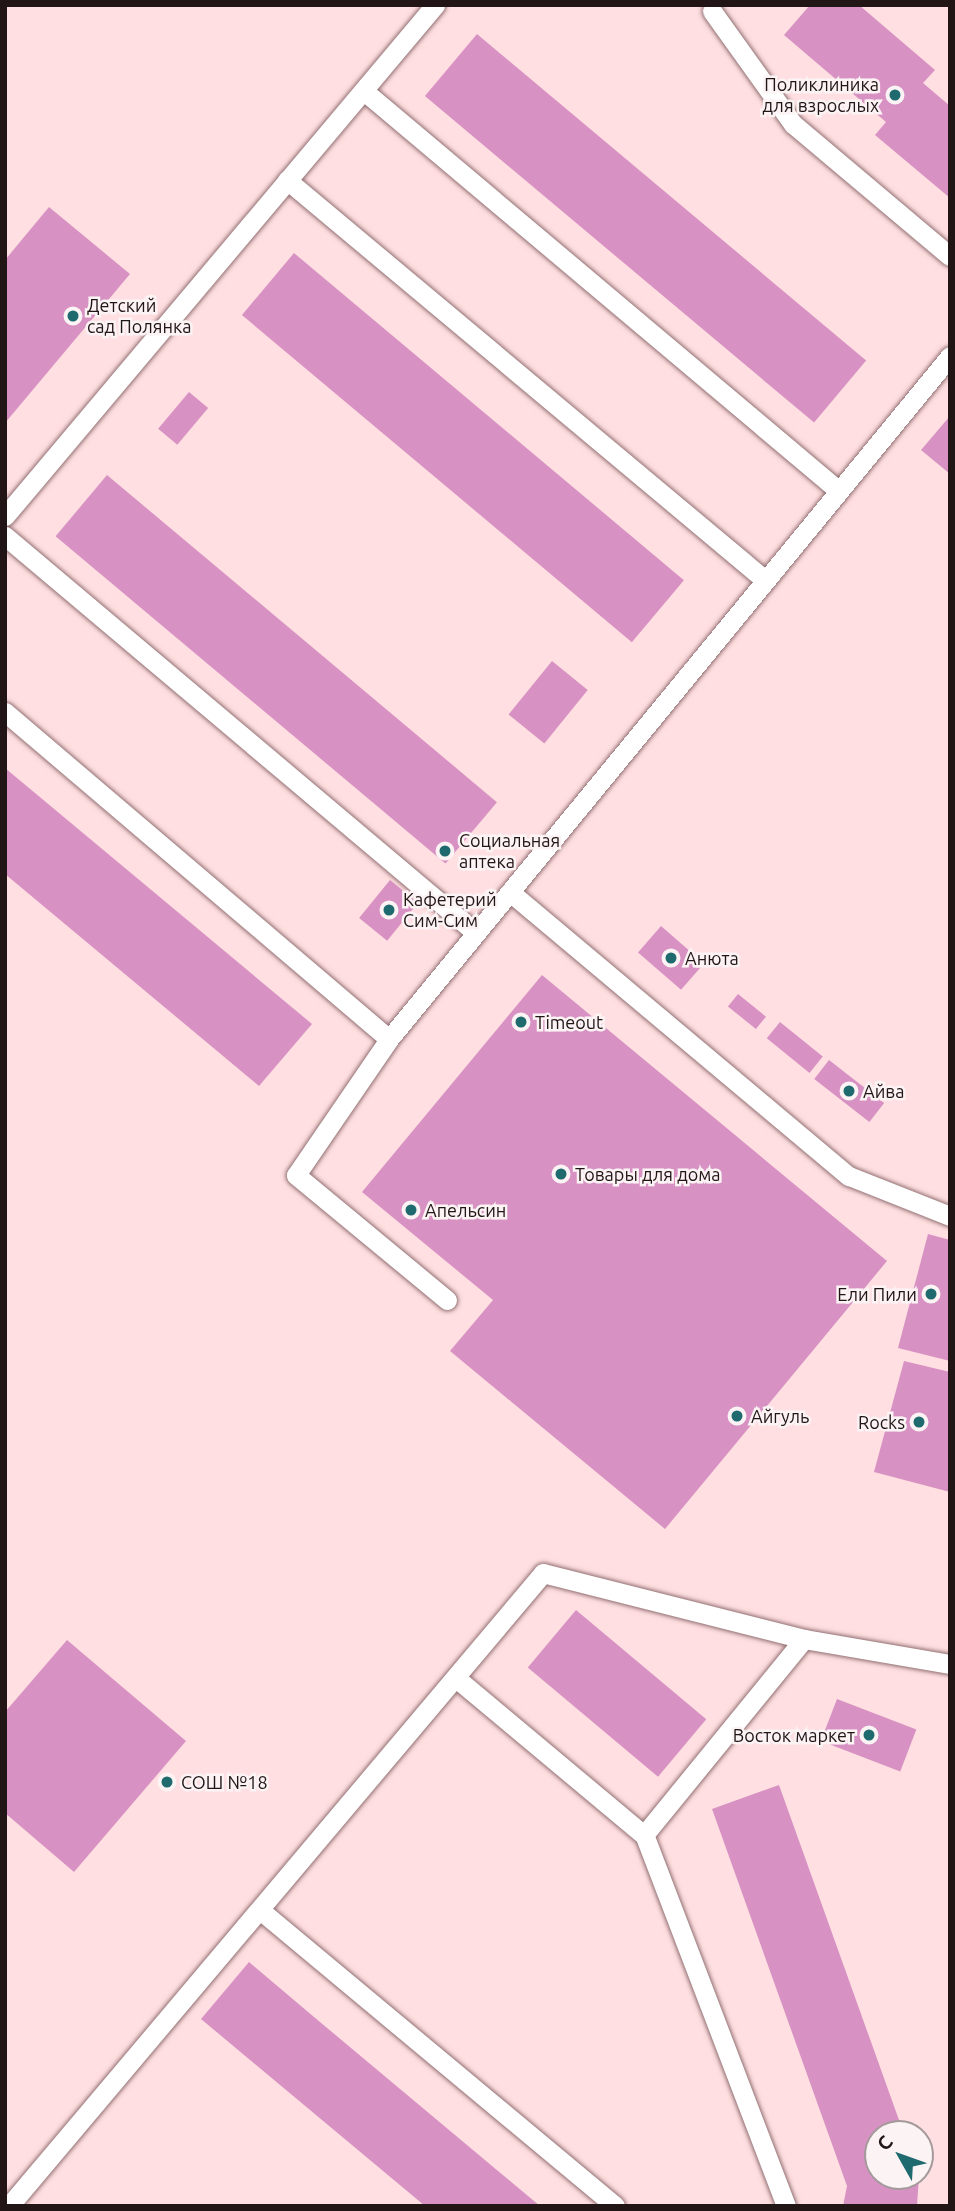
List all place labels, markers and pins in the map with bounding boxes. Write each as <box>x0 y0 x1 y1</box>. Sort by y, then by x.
place label: Поликлиника для взрослых <box>762 74 879 116</box>
marker: Поликлиника для взрослых <box>885 85 905 105</box>
place label: Детский сад Полянка <box>87 295 191 338</box>
marker: Детский сад Полянка <box>65 308 81 324</box>
place label: Социальная аптека <box>459 830 560 872</box>
marker: Социальная аптека <box>437 843 453 859</box>
place label: Кафетерий Сим-Сим <box>403 889 497 932</box>
marker: Кафетерий Сим-Сим <box>381 902 397 918</box>
place label: Анюта <box>685 947 739 969</box>
marker: Анюта <box>663 950 679 966</box>
place label: Timeout <box>535 1011 603 1033</box>
marker: Timeout <box>513 1014 529 1030</box>
place label: Айва <box>863 1080 905 1102</box>
marker: Айва <box>841 1083 857 1099</box>
place label: Товары для дома <box>575 1163 721 1185</box>
marker: Товары для дома <box>553 1166 569 1182</box>
place label: Апельсин <box>425 1199 506 1221</box>
marker: Апельсин <box>403 1202 419 1218</box>
place label: Ели Пили <box>837 1283 917 1305</box>
marker: Ели Пили <box>923 1286 939 1302</box>
place label: Айгуль <box>751 1405 809 1427</box>
marker: Айгуль <box>729 1408 745 1424</box>
place label: Rocks <box>858 1411 905 1433</box>
marker: Rocks <box>911 1414 927 1430</box>
place label: Восток маркет <box>733 1724 855 1746</box>
marker: Восток маркет <box>861 1727 877 1743</box>
place label: СОШ №18 <box>181 1771 268 1793</box>
marker: СОШ №18 <box>159 1774 175 1790</box>

